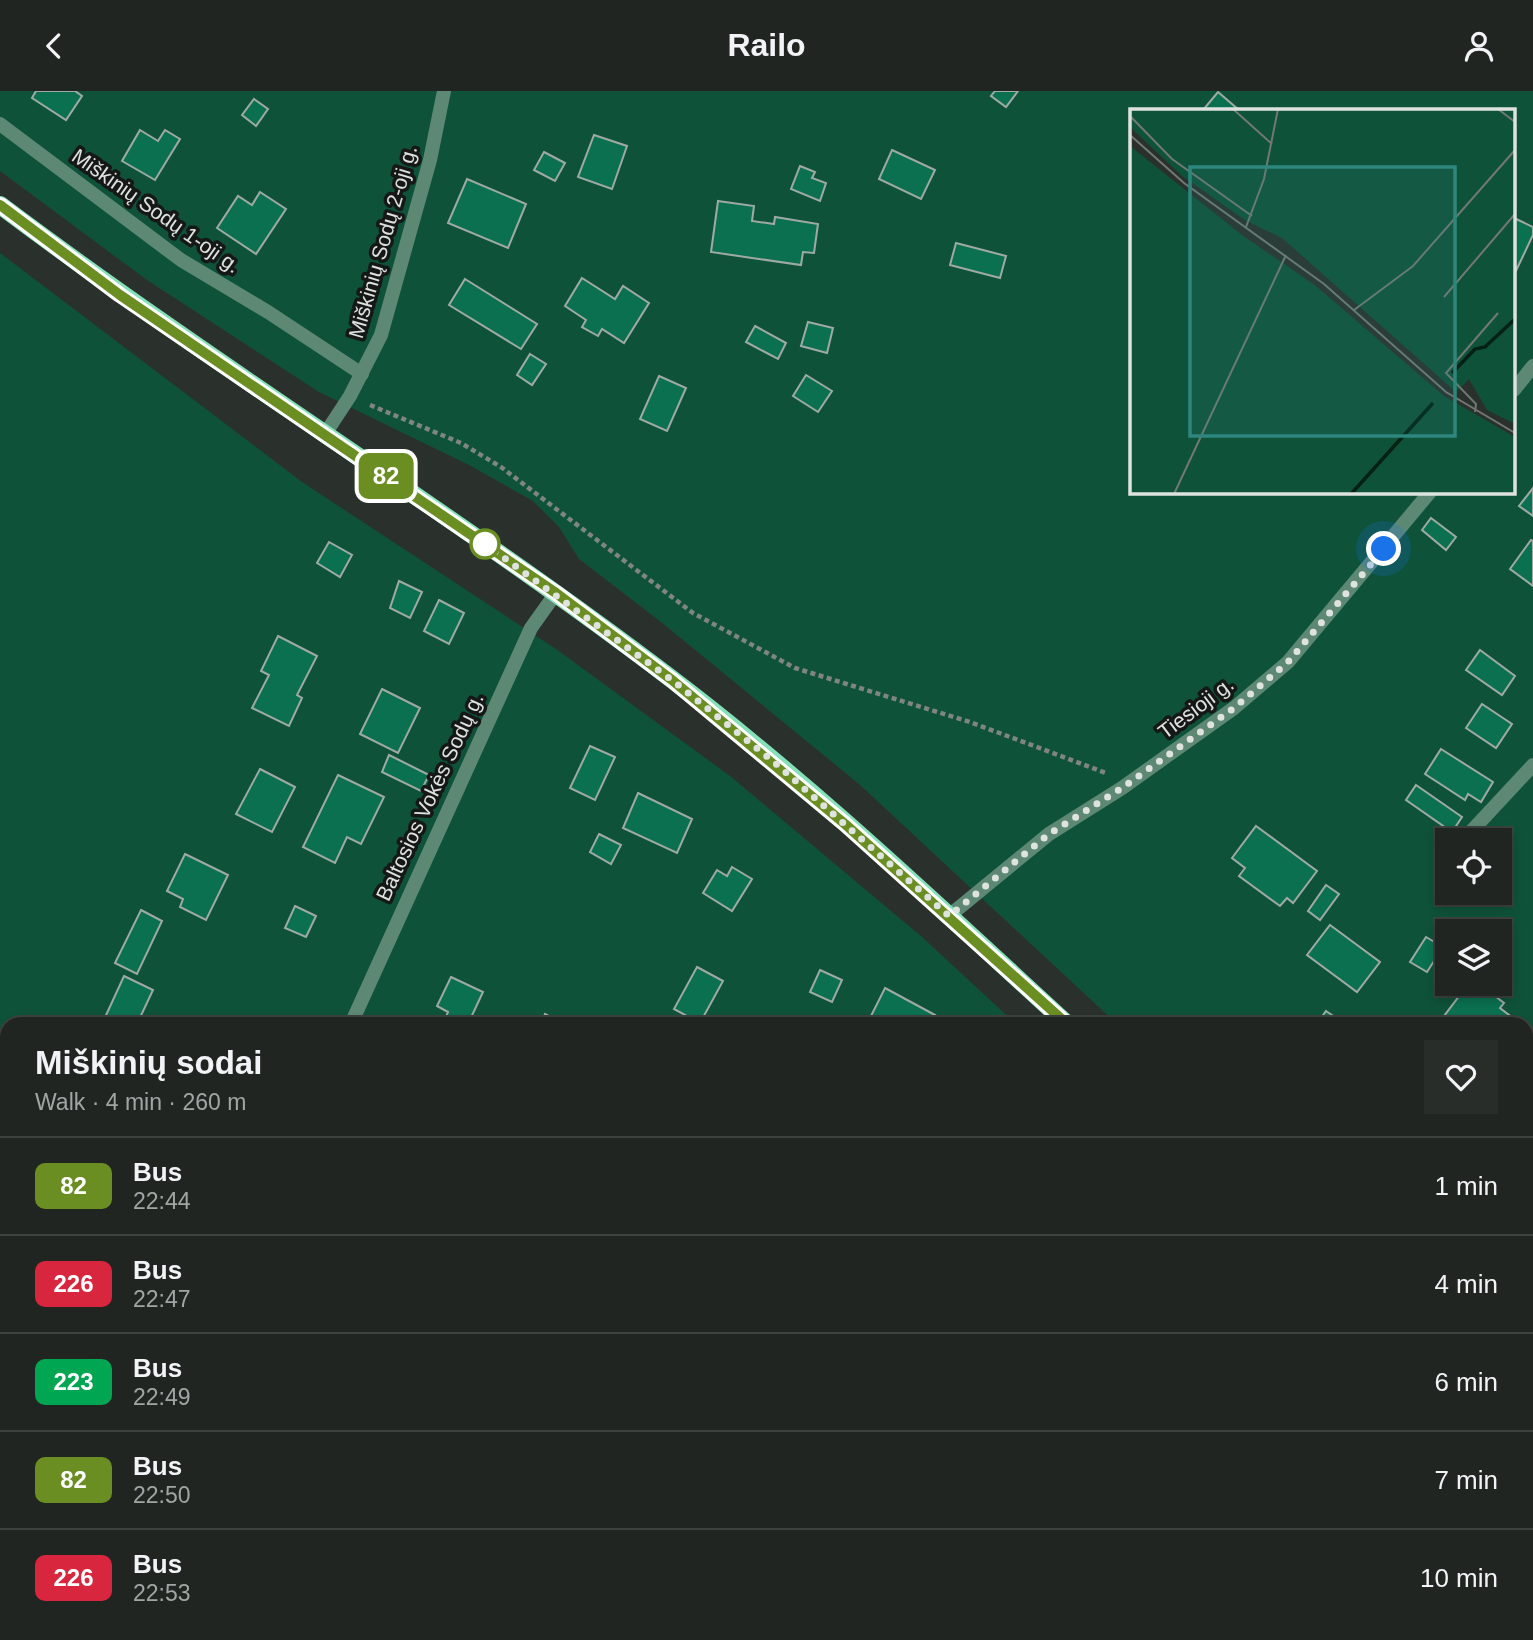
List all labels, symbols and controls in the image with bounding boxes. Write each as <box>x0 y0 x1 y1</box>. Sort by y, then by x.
icon: back <box>35 27 73 65</box>
text: Railo <box>727 27 806 63</box>
icon: person <box>1460 27 1498 65</box>
inset map <box>1130 109 1516 493</box>
street label: Miškinių Sodų 2-oji g. <box>344 143 421 341</box>
street label: Miškinių Sodų 1-oji g. <box>68 144 245 277</box>
line badge: 82 <box>354 453 418 499</box>
text: 82 <box>373 462 399 489</box>
unlabelled marker <box>470 529 500 559</box>
your location <box>1366 531 1401 566</box>
street label: Tiesioji g. <box>1154 672 1238 743</box>
street label: Baltosios Vokės Sodų g. <box>371 689 488 904</box>
map controls <box>1435 828 1512 996</box>
button: locate <box>1435 828 1512 905</box>
button: layers <box>1435 919 1512 996</box>
button: heart <box>1424 1040 1498 1114</box>
text: Miškinių sodai <box>35 1044 262 1081</box>
text: Walk · 4 min · 260 m <box>35 1089 246 1115</box>
text: Bus <box>133 1157 182 1187</box>
text: 1 min <box>1434 1171 1498 1201</box>
text: 82 <box>60 1172 87 1199</box>
text: 22:44 <box>133 1188 191 1214</box>
text: Bus <box>133 1255 182 1285</box>
text: 4 min <box>1434 1269 1498 1299</box>
text: 226 <box>53 1270 94 1297</box>
text: 22:47 <box>133 1286 191 1312</box>
text: Bus <box>133 1353 182 1383</box>
text: 6 min <box>1434 1367 1498 1397</box>
text: 223 <box>53 1368 94 1395</box>
text: 22:49 <box>133 1384 191 1410</box>
text: Bus <box>133 1451 182 1481</box>
text: 7 min <box>1434 1465 1498 1495</box>
text: 82 <box>60 1466 87 1493</box>
text: 22:50 <box>133 1482 191 1508</box>
text: Bus <box>133 1549 182 1579</box>
text: 10 min <box>1420 1563 1498 1593</box>
text: 226 <box>53 1564 94 1591</box>
text: 22:53 <box>133 1580 191 1606</box>

